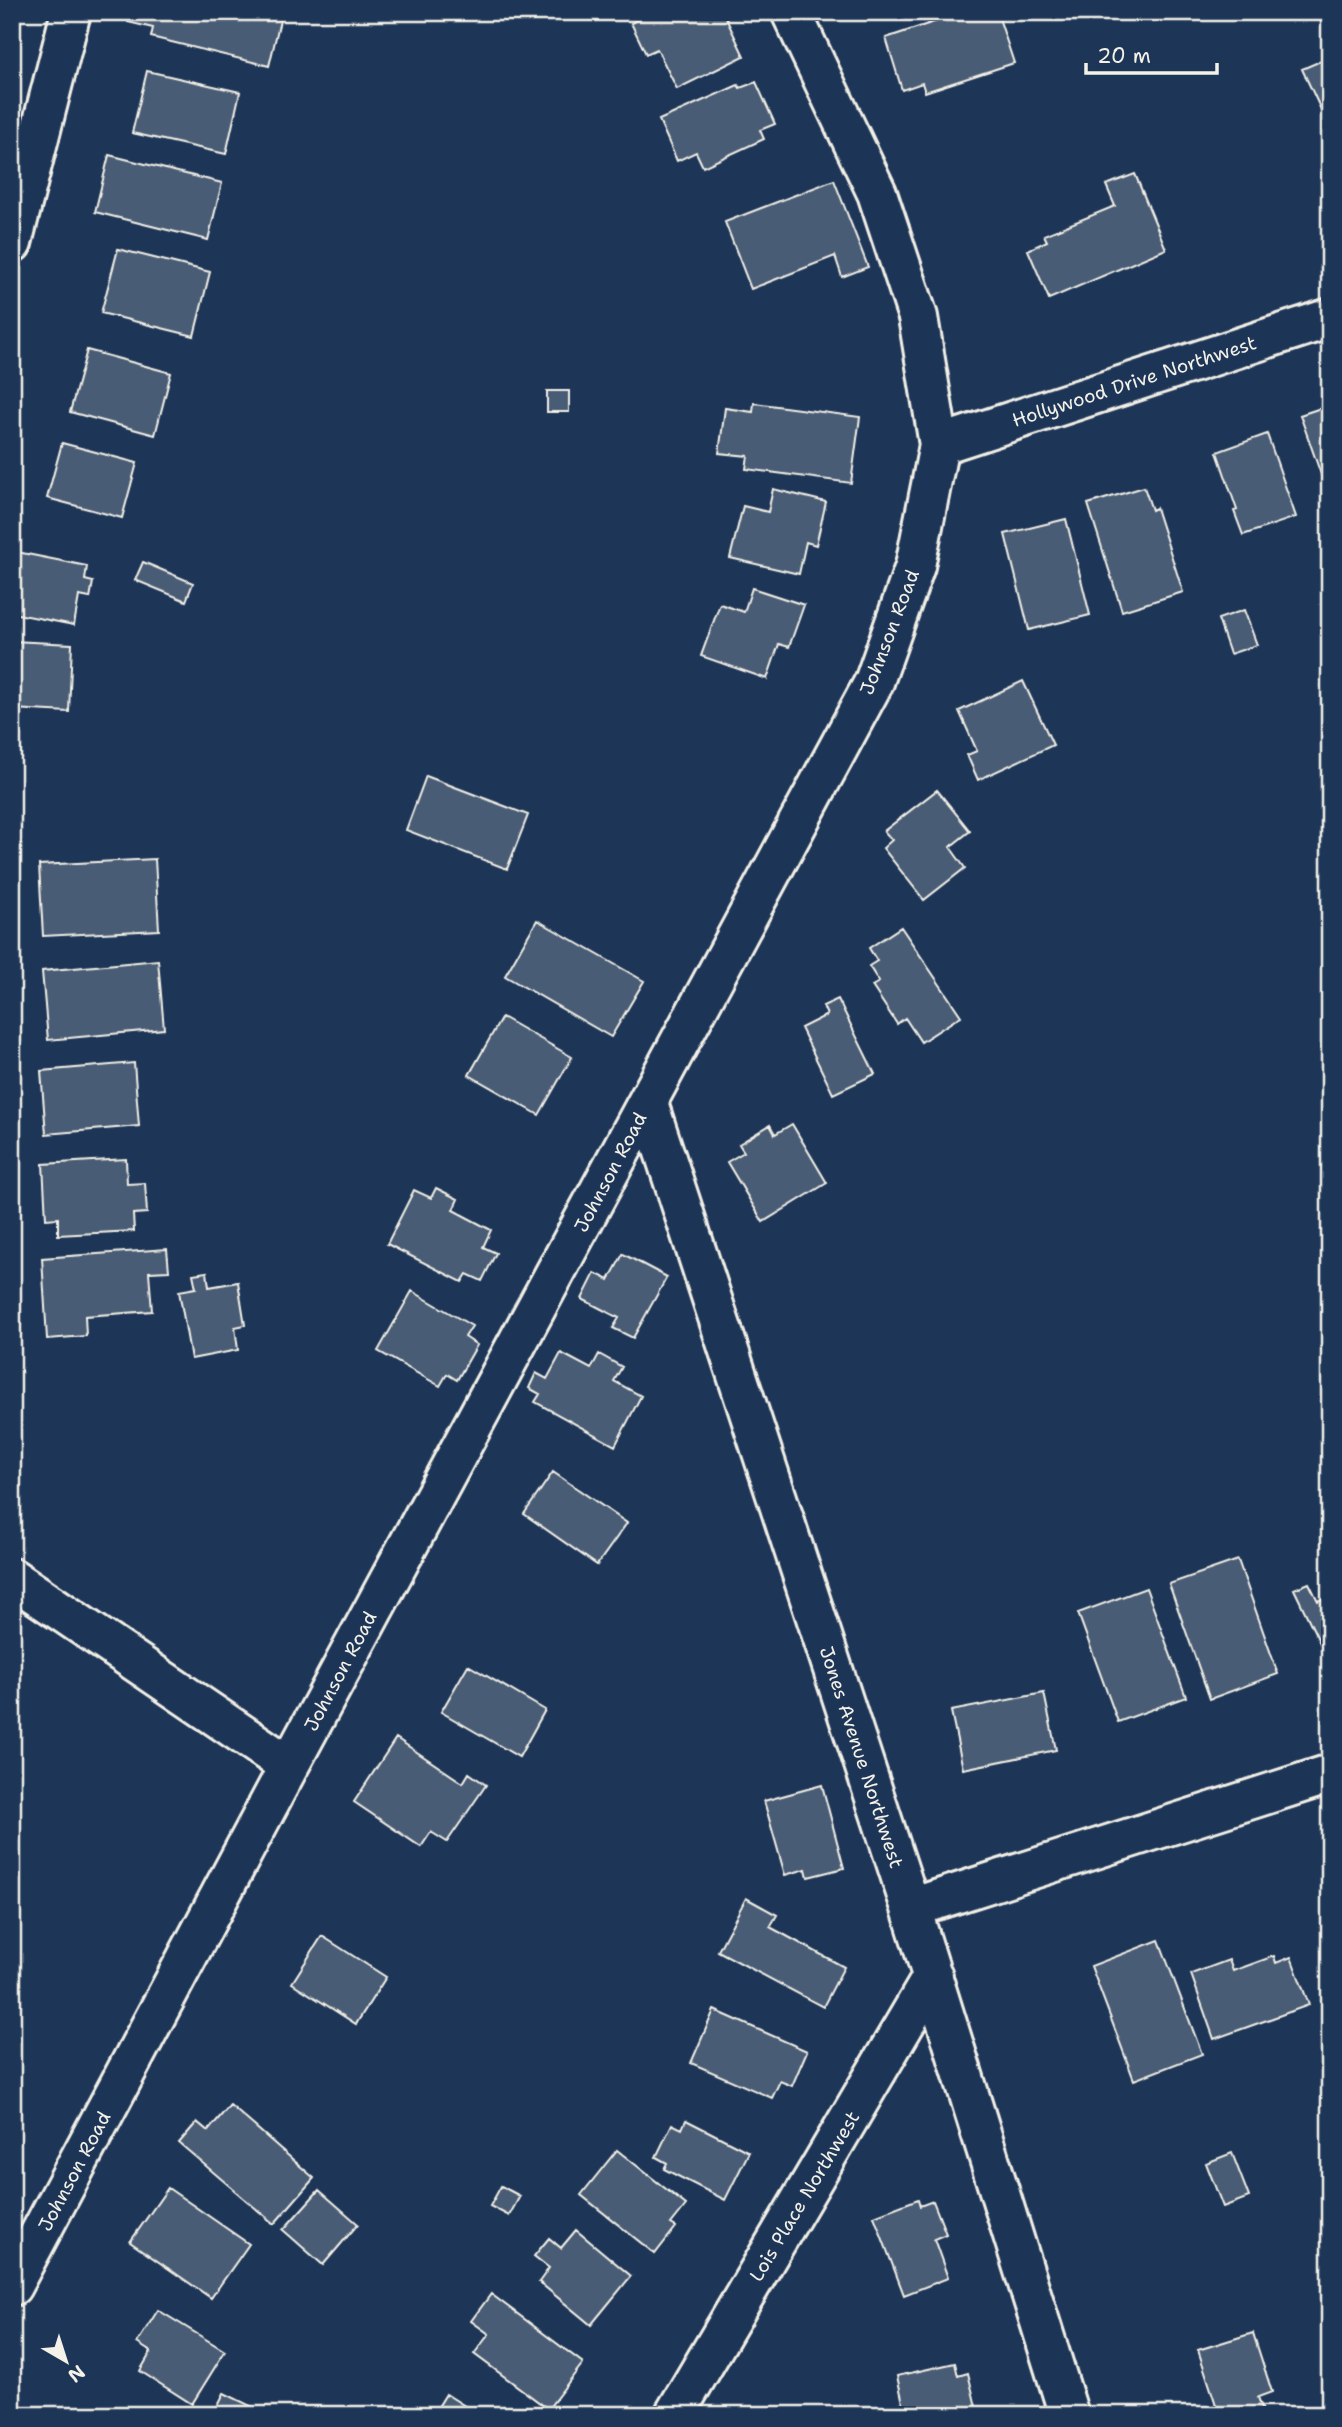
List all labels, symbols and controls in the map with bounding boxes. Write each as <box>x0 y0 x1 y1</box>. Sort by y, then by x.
scale bar <box>1086 32 1218 76</box>
text: 20 m <box>1097 42 1151 70</box>
street label: Hollywood Drive Northwest <box>1009 330 1259 433</box>
street label: Johnson Road <box>854 566 925 698</box>
street label: Johnson Road <box>568 1108 653 1236</box>
street label: Johnson Road <box>298 1607 383 1735</box>
street label: Jones Avenue Northwest <box>814 1643 909 1871</box>
street label: Lois Place Northwest <box>744 2106 865 2286</box>
street label: Johnson Road <box>32 2107 117 2235</box>
north arrow <box>32 2326 102 2396</box>
text: N <box>63 2359 90 2388</box>

